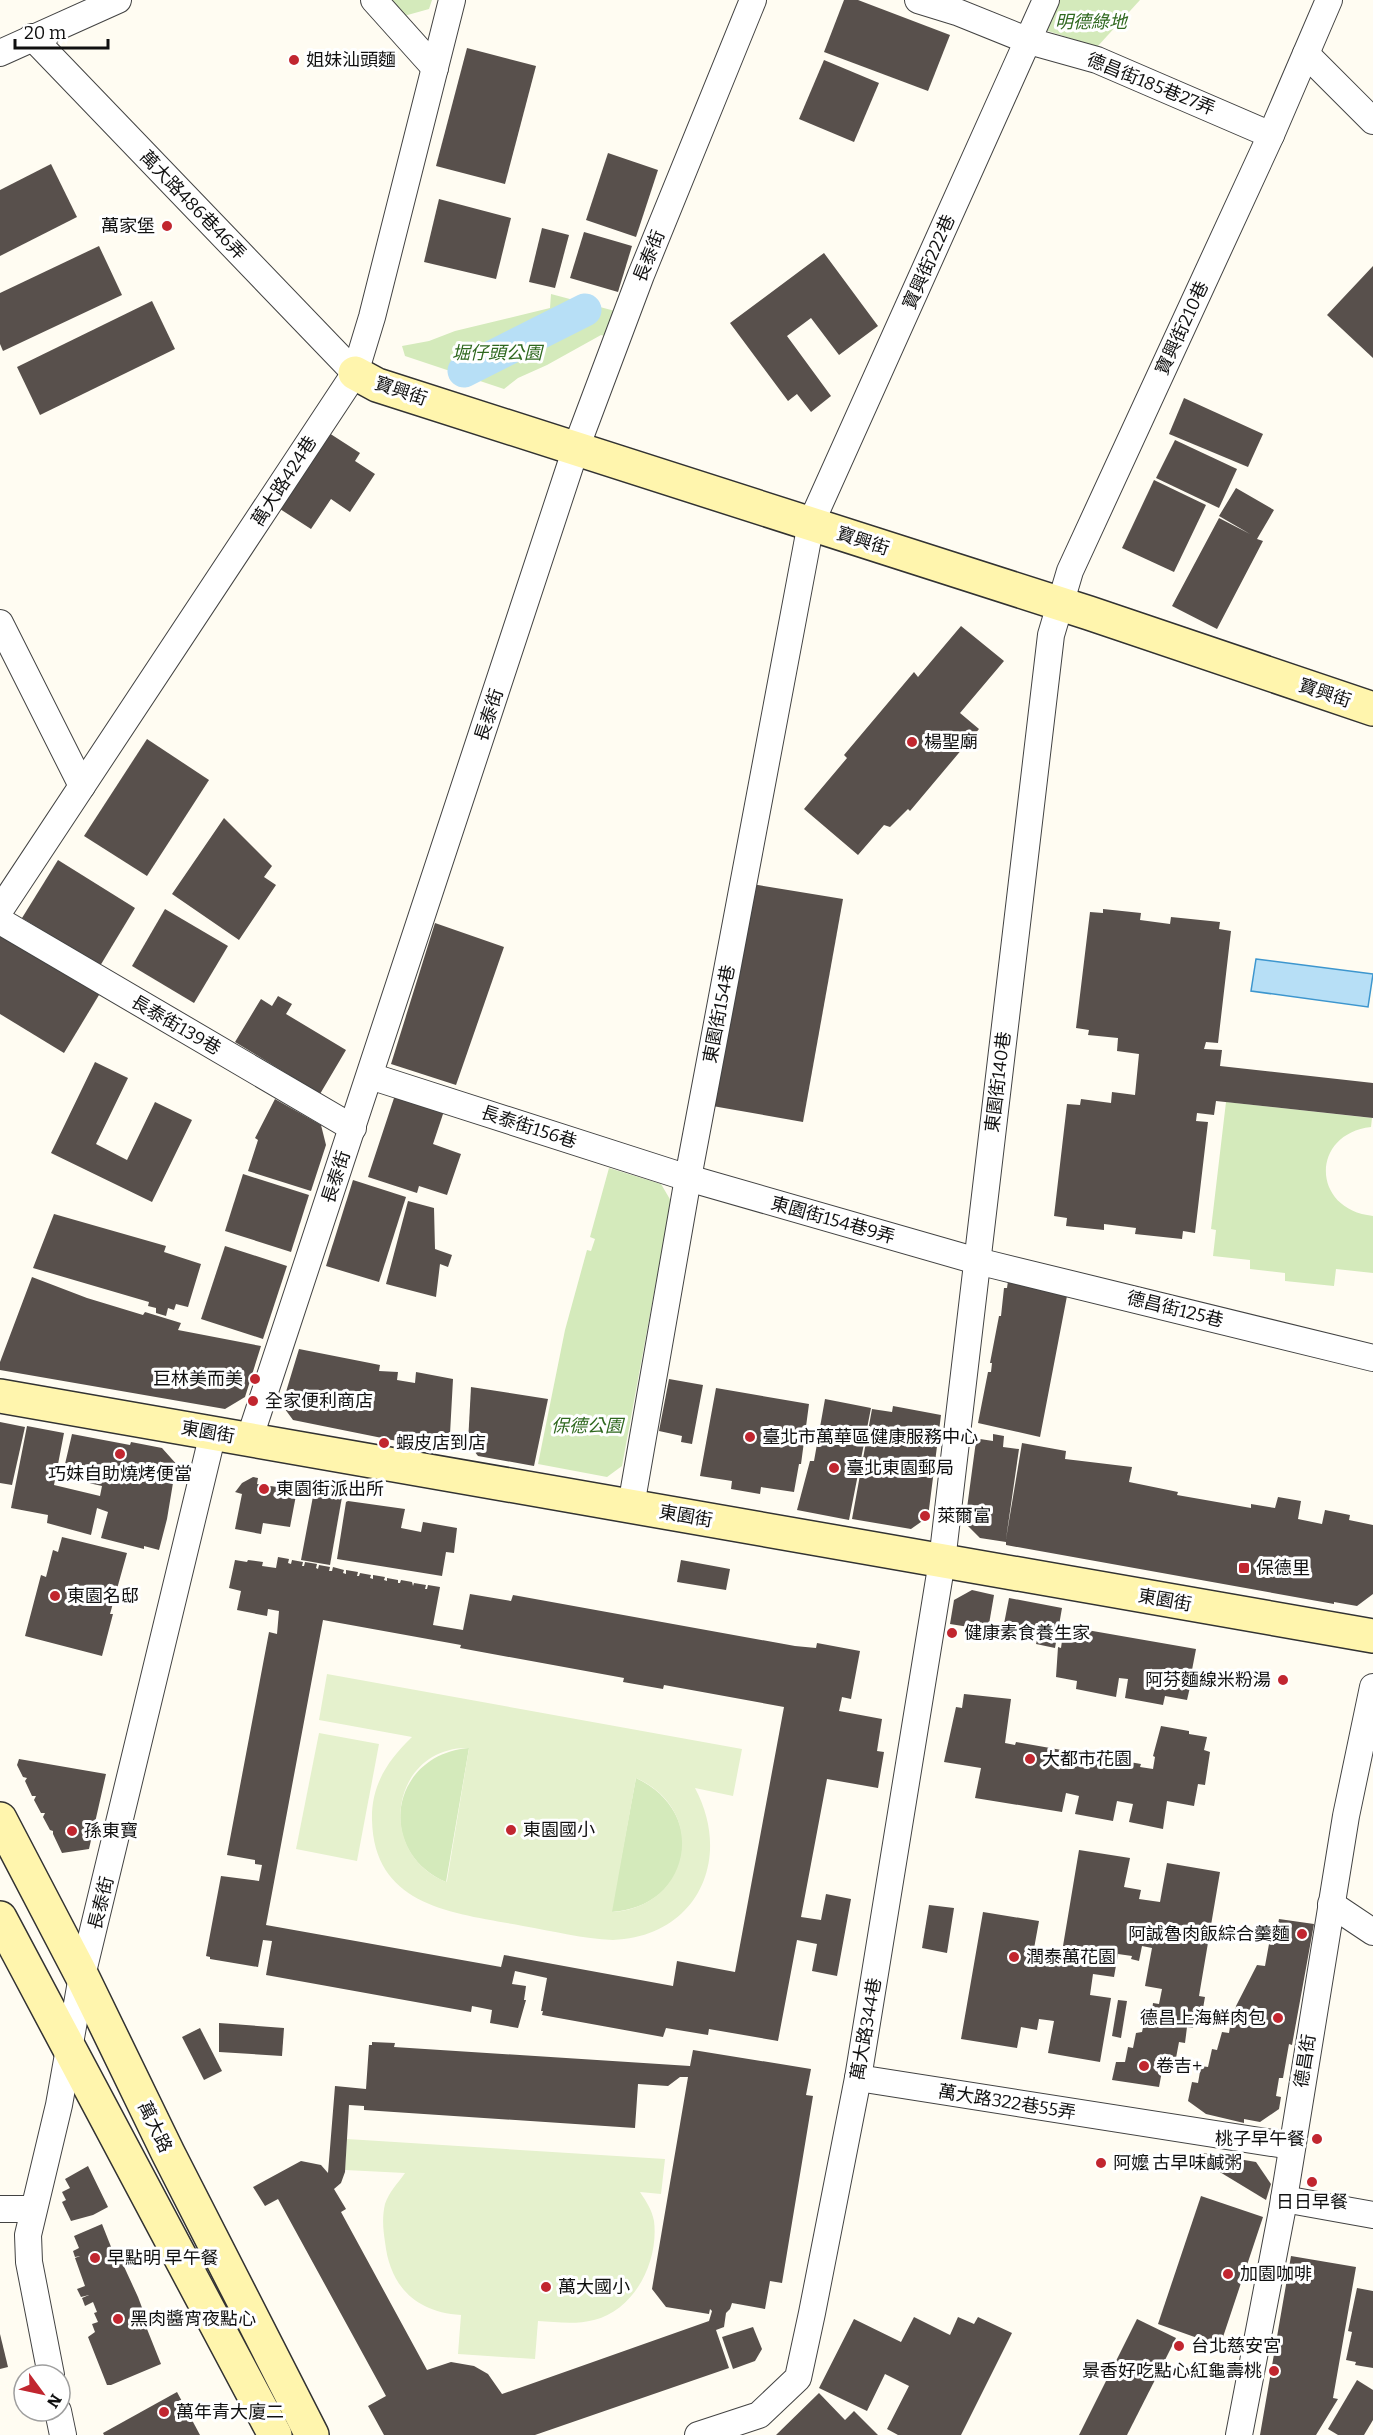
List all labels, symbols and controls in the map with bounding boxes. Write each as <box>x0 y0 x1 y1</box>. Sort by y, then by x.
park label: 明德綠地 <box>1055 11 1129 33</box>
scale bar <box>15 12 108 50</box>
text: 20 m <box>24 22 66 44</box>
street label: 德昌街185巷27弄 <box>1084 48 1218 120</box>
place label: 姐妹汕頭麵 <box>306 49 396 71</box>
marker: 姐妹汕頭麵 <box>287 53 301 67</box>
street label: 萬大路486巷46弄 <box>135 146 251 264</box>
street label: 寶興街222巷 <box>898 211 960 313</box>
place label: 萬家堡 <box>101 215 155 237</box>
marker: 萬家堡 <box>160 219 174 233</box>
street label: 長泰街 <box>629 227 669 285</box>
street label: 寶興街210巷 <box>1151 278 1213 378</box>
park label: 堀仔頭公園 <box>452 342 545 364</box>
street label: 寶興街 <box>372 372 430 410</box>
street label: 萬大路424巷 <box>247 432 321 530</box>
street label: 寶興街 <box>834 522 892 560</box>
street label: 寶興街 <box>1296 674 1354 712</box>
street label: 長泰街 <box>470 686 508 744</box>
place label: 楊聖廟 <box>924 731 978 753</box>
marker: 楊聖廟 <box>905 735 919 749</box>
street label: 東園街154巷 <box>699 963 739 1065</box>
street label: 長泰街139巷 <box>127 990 225 1060</box>
street label: 東園街140巷 <box>981 1030 1015 1134</box>
street label: 長泰街156巷 <box>478 1101 580 1153</box>
street label: 長泰街 <box>317 1148 355 1206</box>
street label: 東園街154巷9弄 <box>768 1192 898 1248</box>
street label: 德昌街125巷 <box>1124 1286 1226 1332</box>
place label: 巨林美而美 <box>153 1368 243 1390</box>
marker: 巨林美而美 <box>248 1372 262 1386</box>
place label: 全家便利商店 <box>265 1390 373 1412</box>
marker: 全家便利商店 <box>246 1394 260 1408</box>
park label: 保德公園 <box>551 1415 626 1437</box>
street label: 東園街 <box>180 1416 236 1448</box>
place label: 臺北市萬華區健康服務中心 <box>762 1426 978 1448</box>
marker: 臺北市萬華區健康服務中心 <box>743 1430 757 1444</box>
place label: 蝦皮店到店 <box>396 1432 486 1454</box>
marker: 蝦皮店到店 <box>377 1436 391 1450</box>
marker: 巧妹自助燒烤便當 <box>113 1447 127 1461</box>
place label: 臺北東園郵局 <box>846 1457 954 1479</box>
marker: 臺北東園郵局 <box>827 1461 841 1475</box>
place label: 巧妹自助燒烤便當 <box>48 1463 192 1485</box>
place label: 東園街派出所 <box>276 1478 384 1500</box>
marker: 東園街派出所 <box>257 1482 271 1496</box>
street label: 東園街 <box>658 1500 714 1532</box>
place label: 萊爾富 <box>937 1505 991 1527</box>
marker: 萊爾富 <box>918 1509 932 1523</box>
place label: 保德里 <box>1256 1557 1310 1579</box>
marker: 保德里 <box>1237 1561 1251 1575</box>
street label: 東園街 <box>1137 1584 1193 1616</box>
place label: 東園名邸 <box>67 1585 139 1607</box>
marker: 東園名邸 <box>48 1589 62 1603</box>
place label: 健康素食養生家 <box>964 1622 1090 1644</box>
marker: 健康素食養生家 <box>945 1626 959 1640</box>
place label: 阿芬麵線米粉湯 <box>1145 1669 1271 1691</box>
marker: 阿芬麵線米粉湯 <box>1276 1673 1290 1687</box>
place label: 大都市花園 <box>1042 1748 1132 1770</box>
marker: 大都市花園 <box>1023 1752 1037 1766</box>
place label: 東園國小 <box>523 1819 595 1841</box>
place label: 孫東寶 <box>84 1820 138 1842</box>
marker: 東園國小 <box>504 1823 518 1837</box>
marker: 孫東寶 <box>65 1824 79 1838</box>
street label: 長泰街 <box>84 1874 118 1932</box>
place label: 阿誠魯肉飯綜合羹麵 <box>1128 1923 1290 1945</box>
marker: 阿誠魯肉飯綜合羹麵 <box>1295 1927 1309 1941</box>
place label: 潤泰萬花園 <box>1026 1946 1116 1968</box>
marker: 潤泰萬花園 <box>1007 1950 1021 1964</box>
street label: 萬大路344巷 <box>846 1976 886 2082</box>
place label: 德昌上海鮮肉包 <box>1140 2007 1266 2029</box>
marker: 德昌上海鮮肉包 <box>1271 2011 1285 2025</box>
street label: 德昌街 <box>1290 2033 1320 2089</box>
place label: 卷吉+ <box>1156 2055 1202 2077</box>
marker: 卷吉+ <box>1137 2059 1151 2073</box>
street label: 萬大路322巷55弄 <box>937 2080 1077 2124</box>
street label: 萬大路 <box>133 2098 177 2156</box>
place label: 桃子早午餐 <box>1215 2128 1305 2150</box>
marker: 桃子早午餐 <box>1310 2132 1324 2146</box>
place label: 阿嬤 古早味鹹粥 <box>1113 2152 1243 2174</box>
marker: 阿嬤 古早味鹹粥 <box>1094 2156 1108 2170</box>
marker: 日日早餐 <box>1305 2175 1319 2189</box>
place label: 日日早餐 <box>1276 2191 1348 2213</box>
place label: 早點明 早午餐 <box>107 2247 219 2269</box>
marker: 早點明 早午餐 <box>88 2251 102 2265</box>
place label: 加園咖啡 <box>1240 2263 1312 2285</box>
marker: 加園咖啡 <box>1221 2267 1235 2281</box>
place label: 萬大國小 <box>558 2276 630 2298</box>
marker: 萬大國小 <box>539 2280 553 2294</box>
place label: 黑肉醬宵夜點心 <box>130 2308 256 2330</box>
marker: 黑肉醬宵夜點心 <box>111 2312 125 2326</box>
place label: 台北慈安宮 <box>1191 2335 1281 2357</box>
marker: 台北慈安宮 <box>1172 2339 1186 2353</box>
place label: 景香好吃點心紅龜壽桃 <box>1082 2360 1262 2382</box>
north arrow <box>12 2363 72 2423</box>
marker: 景香好吃點心紅龜壽桃 <box>1267 2364 1281 2378</box>
text: N <box>43 2391 65 2411</box>
place label: 萬年青大廈二 <box>176 2401 284 2423</box>
marker: 萬年青大廈二 <box>157 2405 171 2419</box>

